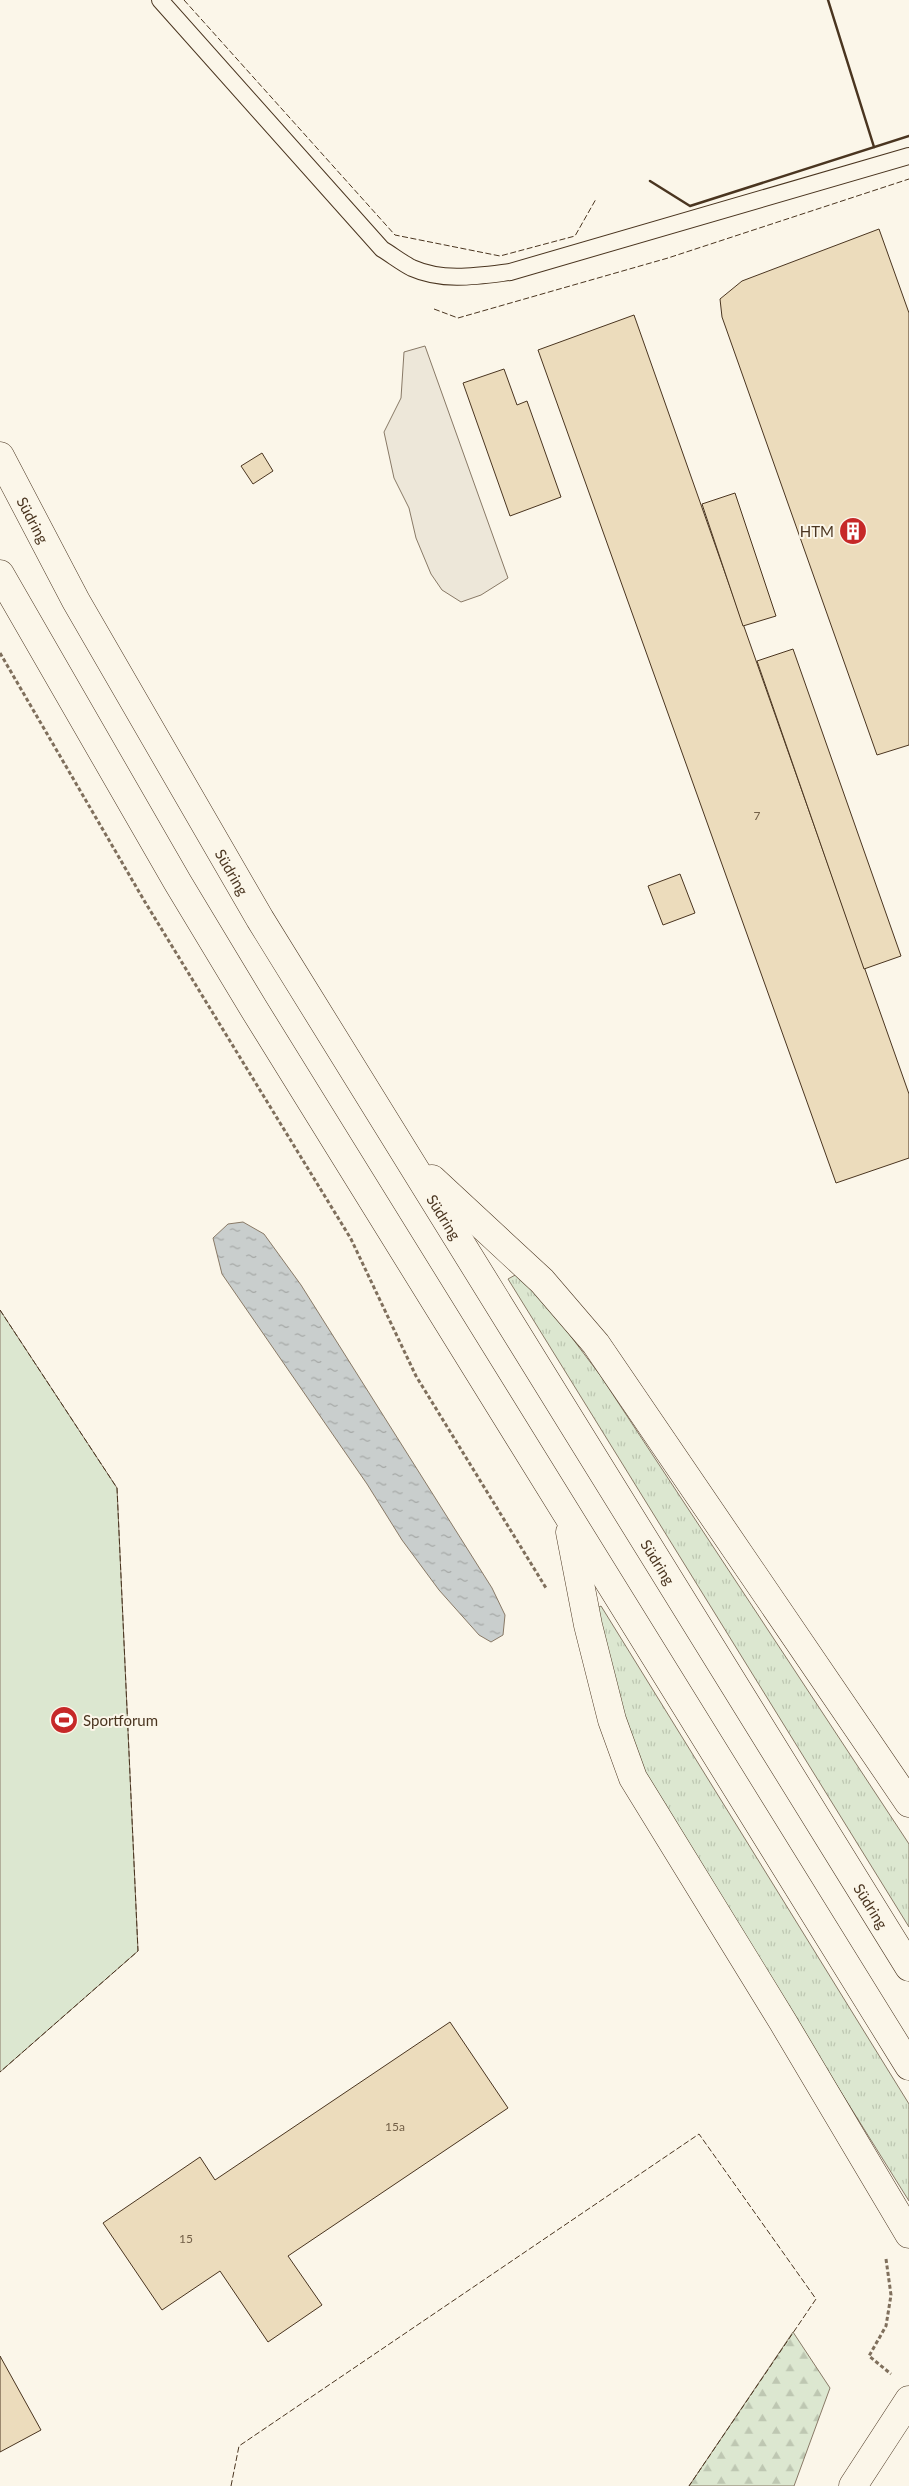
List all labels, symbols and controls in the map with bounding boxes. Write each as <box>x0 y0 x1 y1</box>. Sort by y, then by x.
street label: Südring <box>13 494 53 546</box>
building icon: HTM <box>838 516 868 546</box>
place label: HTM <box>800 522 834 540</box>
house number: 7 <box>754 808 761 823</box>
street label: Südring <box>212 846 252 898</box>
street label: Südring <box>423 1191 465 1243</box>
street label: Südring <box>637 1536 679 1588</box>
sports icon: Sportforum <box>49 1705 79 1735</box>
place label: Sportforum <box>83 1711 158 1729</box>
street label: Südring <box>850 1880 892 1932</box>
house number: 15a <box>385 2119 405 2134</box>
house number: 15 <box>179 2231 193 2246</box>

